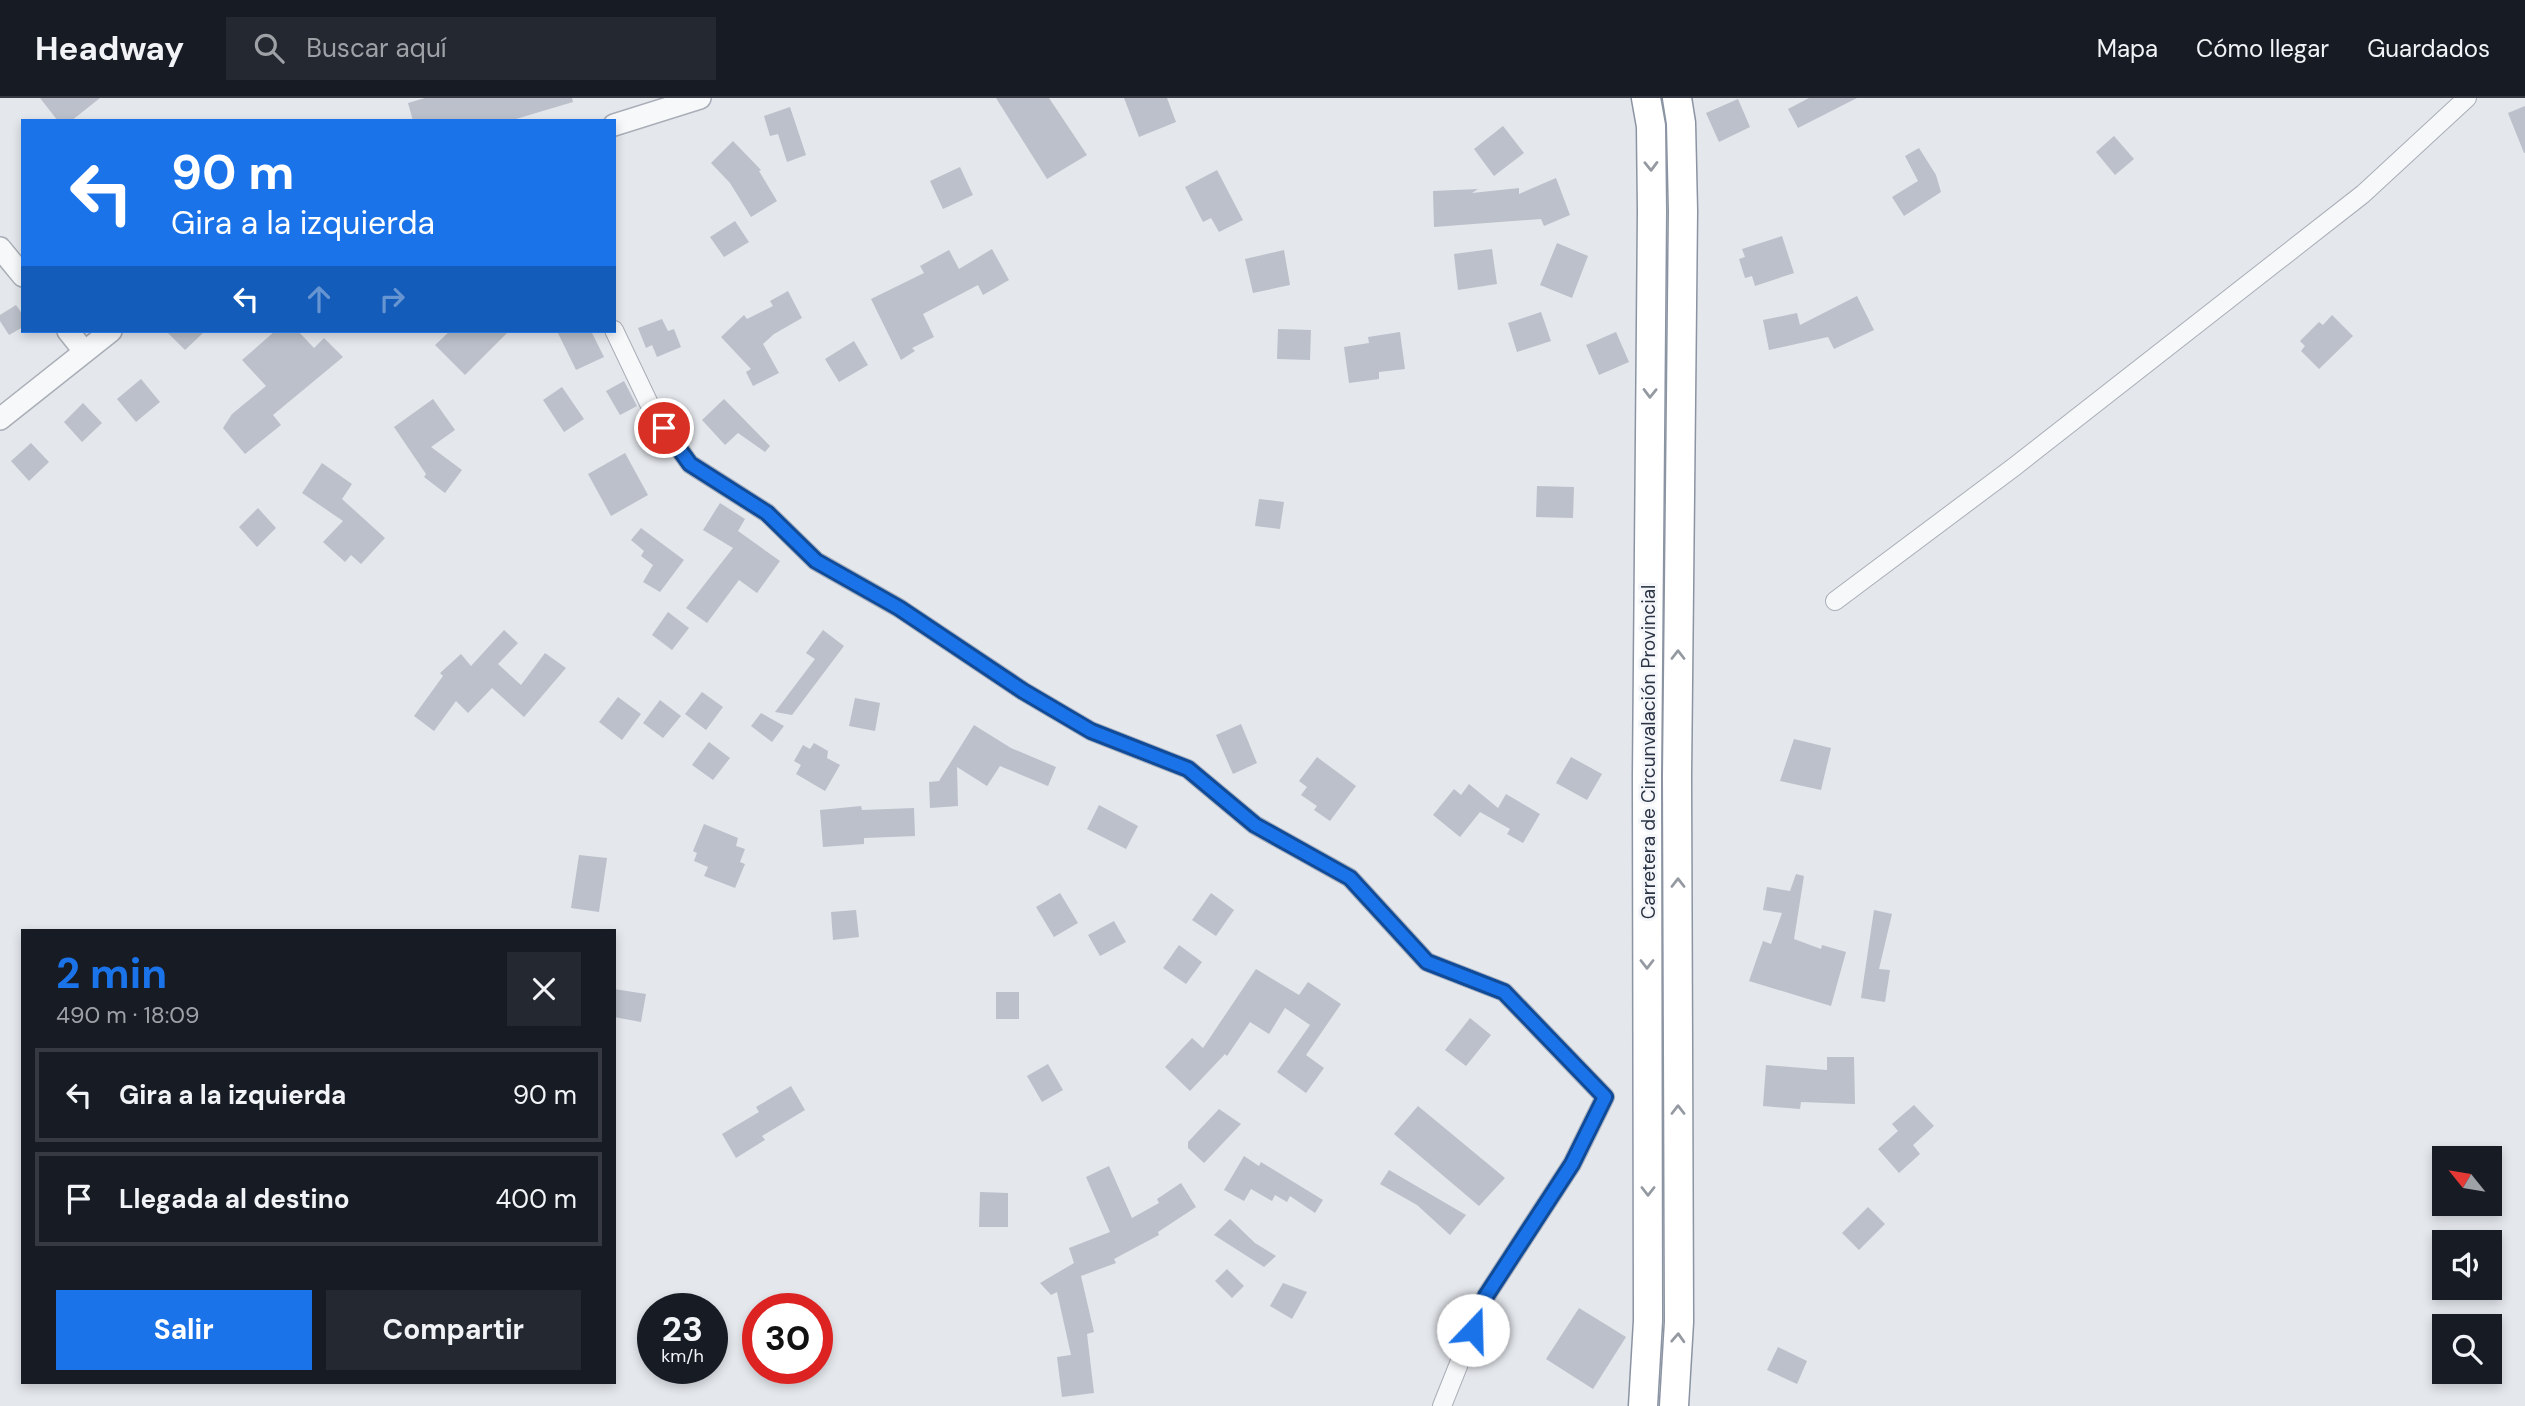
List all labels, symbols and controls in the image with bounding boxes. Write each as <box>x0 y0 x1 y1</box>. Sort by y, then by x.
search box <box>226 17 716 80</box>
text: Headway <box>35 27 184 70</box>
icon: search <box>250 29 288 67</box>
text: Buscar aquí <box>306 31 447 65</box>
text: Mapa <box>2097 33 2158 64</box>
text: Cómo llegar <box>2196 33 2329 64</box>
text: Guardados <box>2367 33 2490 64</box>
text: 90 m <box>171 140 294 204</box>
icon: left <box>56 147 147 238</box>
one-way arrow <box>1644 161 1659 172</box>
text: Gira a la izquierda <box>171 202 435 244</box>
icon: left <box>227 280 265 318</box>
icon: ahead <box>300 280 338 318</box>
icon: right <box>373 280 411 318</box>
one-way arrow <box>1643 388 1658 399</box>
pin <box>634 398 694 458</box>
icon: arrive <box>645 409 683 447</box>
street label: Carretera de Circunvalación Provincial <box>1636 585 1661 919</box>
one-way arrow <box>1670 650 1686 660</box>
one-way arrow <box>1670 877 1686 888</box>
text: 2 min <box>56 946 167 1001</box>
button: close <box>507 952 581 1026</box>
one-way arrow <box>1639 959 1655 970</box>
text: 490 m · 18:09 <box>56 1000 200 1030</box>
icon: left <box>60 1076 98 1114</box>
text: Gira a la izquierda <box>119 1078 346 1112</box>
text: 90 m <box>513 1078 577 1112</box>
one-way arrow <box>1670 1105 1686 1115</box>
north arrow <box>2432 1146 2502 1216</box>
map controls <box>2432 1146 2502 1384</box>
icon: arrive <box>60 1180 98 1218</box>
text: Llegada al destino <box>119 1182 350 1216</box>
text: 400 m <box>496 1182 577 1216</box>
one-way arrow <box>1640 1187 1656 1197</box>
button: sound <box>2432 1230 2502 1300</box>
button: Salir <box>56 1290 312 1370</box>
button: Compartir <box>326 1290 581 1370</box>
speed limit sign: 30 <box>742 1293 833 1384</box>
position arrow <box>1436 1293 1510 1367</box>
text: 23 <box>662 1306 703 1352</box>
button: search <box>2432 1314 2502 1384</box>
one-way arrow <box>1670 1332 1685 1343</box>
text: km/h <box>661 1344 704 1368</box>

